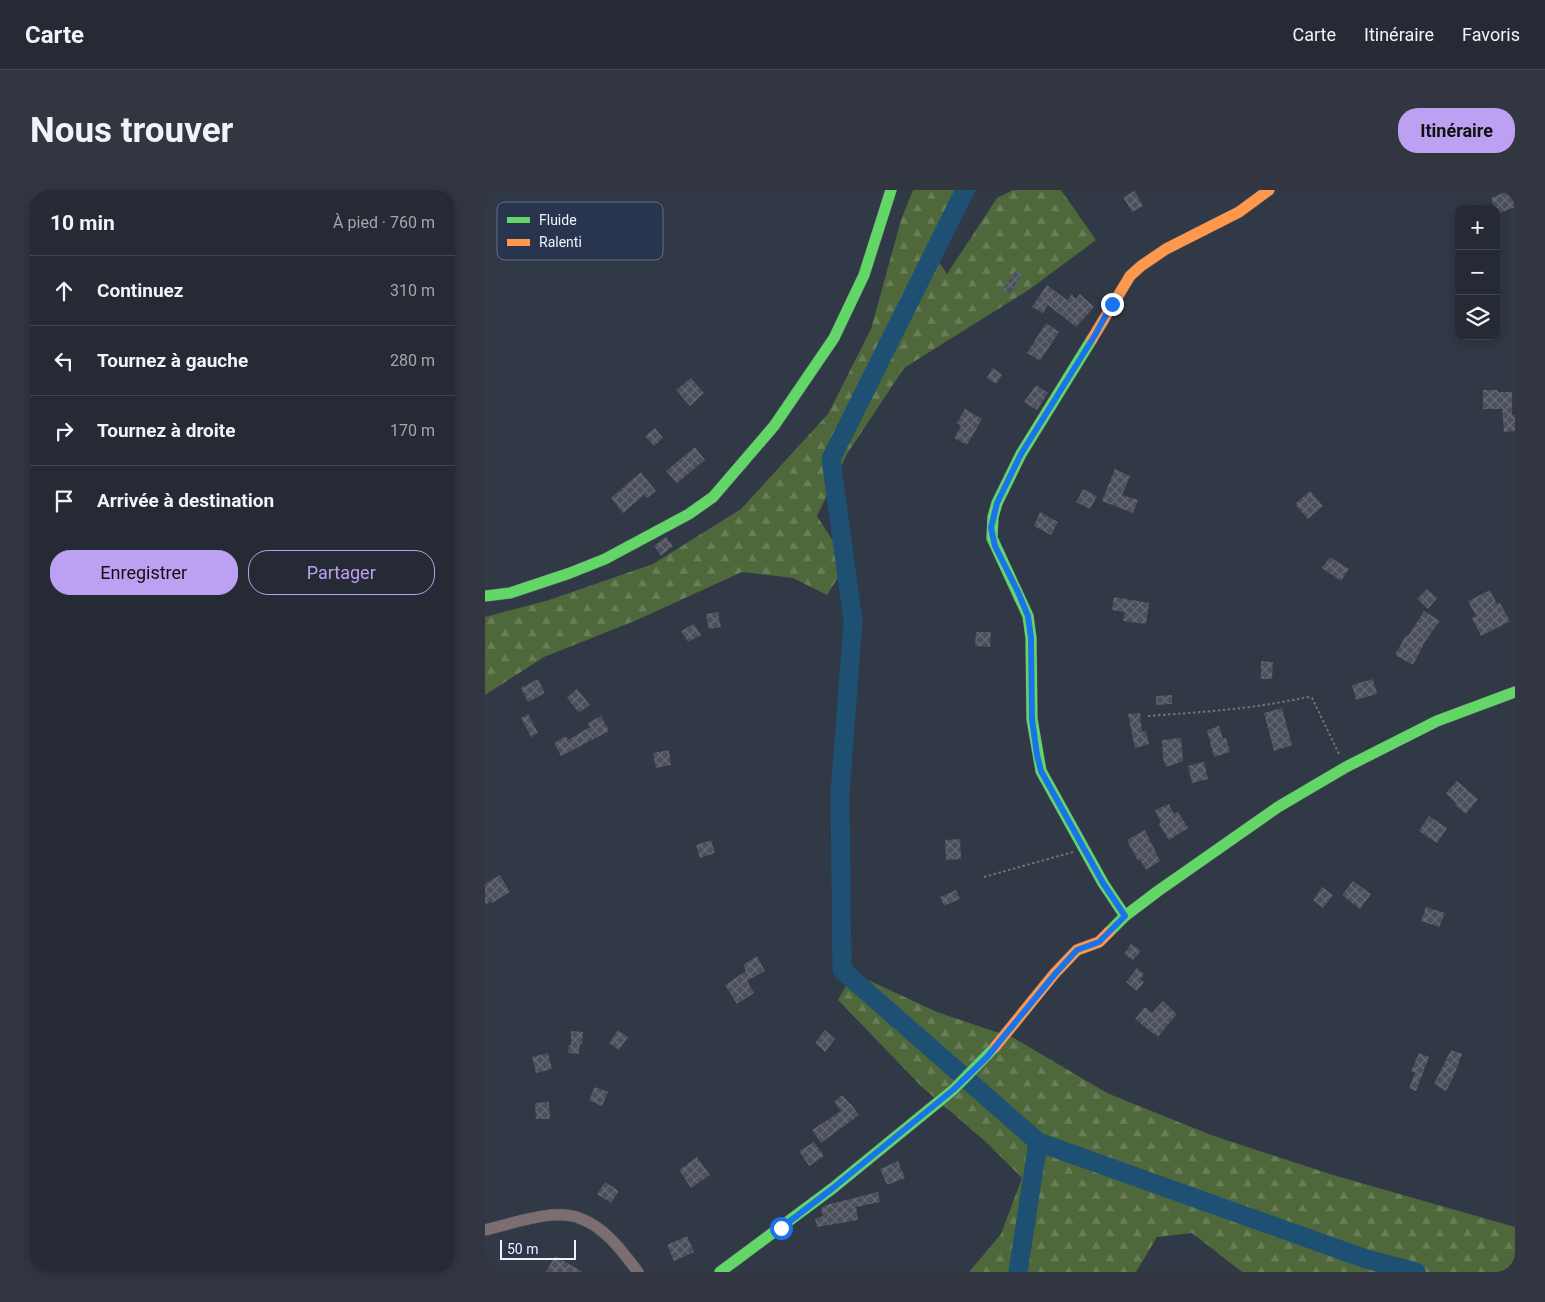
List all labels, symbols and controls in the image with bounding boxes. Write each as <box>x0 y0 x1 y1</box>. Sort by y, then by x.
text: Carte <box>25 21 84 49</box>
text: Carte <box>1293 24 1336 45</box>
text: Itinéraire <box>1364 24 1434 45</box>
text: Favoris <box>1462 24 1520 45</box>
button: Itinéraire <box>1398 108 1515 153</box>
text: Nous trouver <box>30 110 233 151</box>
legend <box>497 202 663 260</box>
map controls <box>1455 205 1500 340</box>
button: + <box>1455 205 1500 250</box>
text: 10 min <box>50 211 115 235</box>
text: Fluide <box>539 212 577 228</box>
text: À pied · 760 m <box>333 213 435 232</box>
text: Ralenti <box>539 234 582 250</box>
button: − <box>1455 250 1500 295</box>
icon: ahead <box>50 277 78 305</box>
text: Continuez <box>97 279 183 302</box>
text: 310 m <box>390 281 435 300</box>
route end <box>1101 293 1124 316</box>
button: layers <box>1455 295 1500 340</box>
icon: left <box>50 347 78 375</box>
text: Tournez à gauche <box>97 349 248 372</box>
text: 280 m <box>390 351 435 370</box>
icon: right <box>50 417 78 445</box>
text: Tournez à droite <box>97 419 236 442</box>
text: 170 m <box>390 421 435 440</box>
icon: arrive <box>50 487 78 515</box>
text: Arrivée à destination <box>97 489 274 512</box>
button: Enregistrer <box>50 550 238 595</box>
button: Partager <box>248 550 435 595</box>
route start <box>770 1217 793 1240</box>
scale bar <box>500 1237 576 1260</box>
text: 50 m <box>507 1241 539 1257</box>

